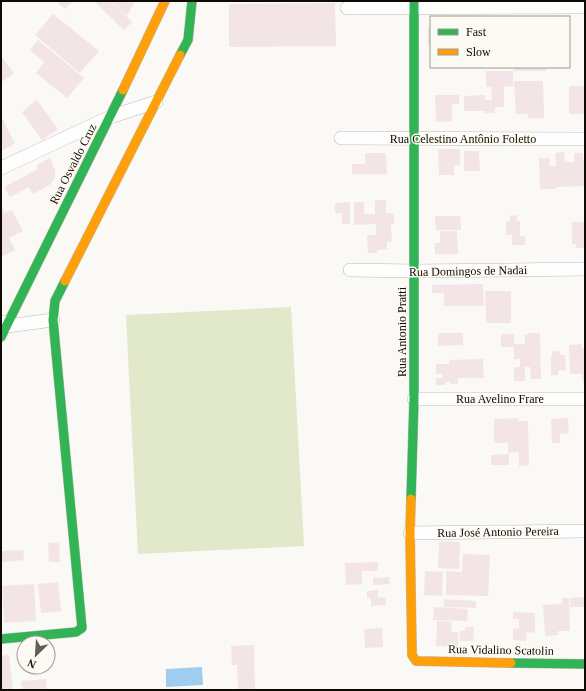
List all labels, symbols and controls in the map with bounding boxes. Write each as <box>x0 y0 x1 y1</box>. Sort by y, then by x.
legend <box>430 16 570 68</box>
text: Fast <box>466 25 487 39</box>
text: Slow <box>466 45 491 59</box>
street label: Rua Osvaldo Cruz <box>47 121 99 207</box>
street label: Rua Celestino Antônio Foletto <box>390 132 536 146</box>
street label: Rua Domingos de Nadai <box>409 263 528 279</box>
street label: Rua Antonio Pratti <box>395 286 409 377</box>
street label: Rua Avelino Frare <box>456 392 544 406</box>
street label: Rua José Antonio Pereira <box>437 524 560 540</box>
north arrow <box>16 635 56 675</box>
street label: Rua Vidalino Scatolin <box>448 642 554 658</box>
text: N <box>26 657 38 671</box>

